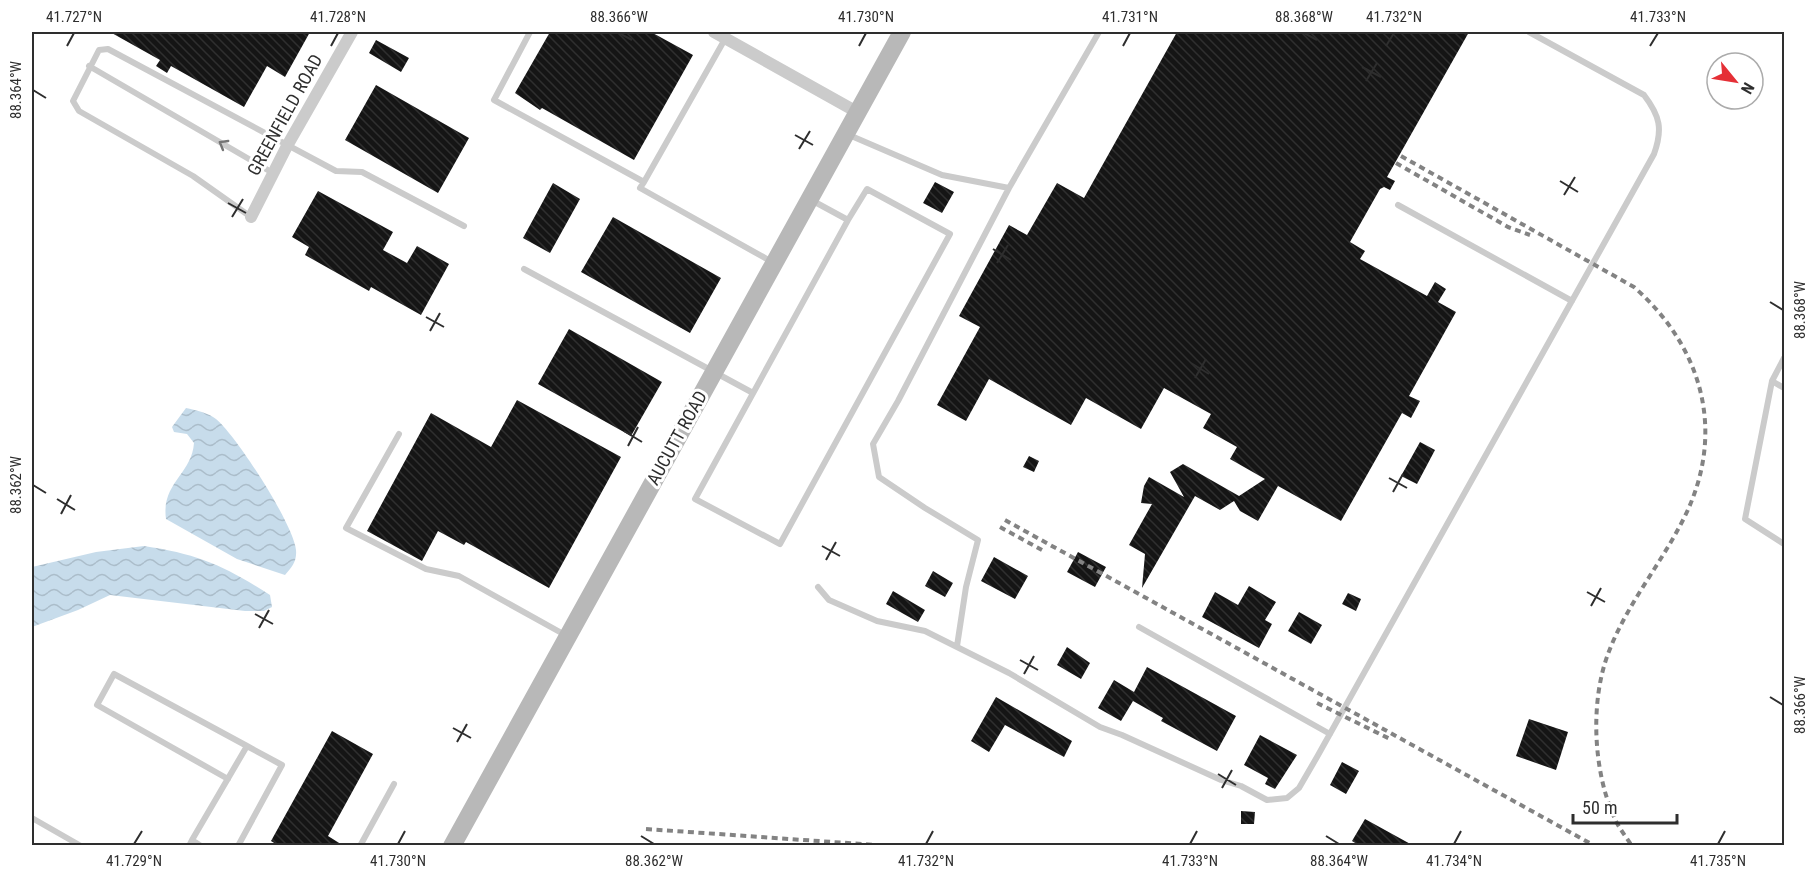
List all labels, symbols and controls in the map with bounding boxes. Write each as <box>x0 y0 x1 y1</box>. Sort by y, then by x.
text: 41.727°N <box>46 8 102 26</box>
text: 41.728°N <box>310 8 366 26</box>
text: 88.366°W <box>590 8 649 26</box>
text: 41.730°N <box>838 8 894 26</box>
text: 41.731°N <box>1102 8 1158 26</box>
text: 88.368°W <box>1275 8 1334 26</box>
text: 41.732°N <box>1366 8 1422 26</box>
text: 41.733°N <box>1630 8 1686 26</box>
street label: GREENFIELD ROAD <box>243 51 327 179</box>
north arrow <box>1705 51 1765 111</box>
text: 88.364°W <box>7 60 25 119</box>
text: N <box>1737 79 1758 97</box>
one-way arrow <box>219 140 229 151</box>
text: 88.368°W <box>1791 280 1809 339</box>
street label: AUCUTT ROAD <box>642 387 711 488</box>
text: 88.362°W <box>7 455 25 514</box>
text: 88.366°W <box>1791 675 1809 734</box>
scale bar <box>1573 787 1676 825</box>
text: 50 m <box>1582 797 1617 818</box>
text: 41.729°N <box>106 852 162 870</box>
text: 41.730°N <box>370 852 426 870</box>
text: 88.362°W <box>625 852 684 870</box>
text: 41.732°N <box>898 852 954 870</box>
text: 41.733°N <box>1162 852 1218 870</box>
text: 88.364°W <box>1310 852 1369 870</box>
text: 41.734°N <box>1426 852 1482 870</box>
text: 41.735°N <box>1690 852 1746 870</box>

